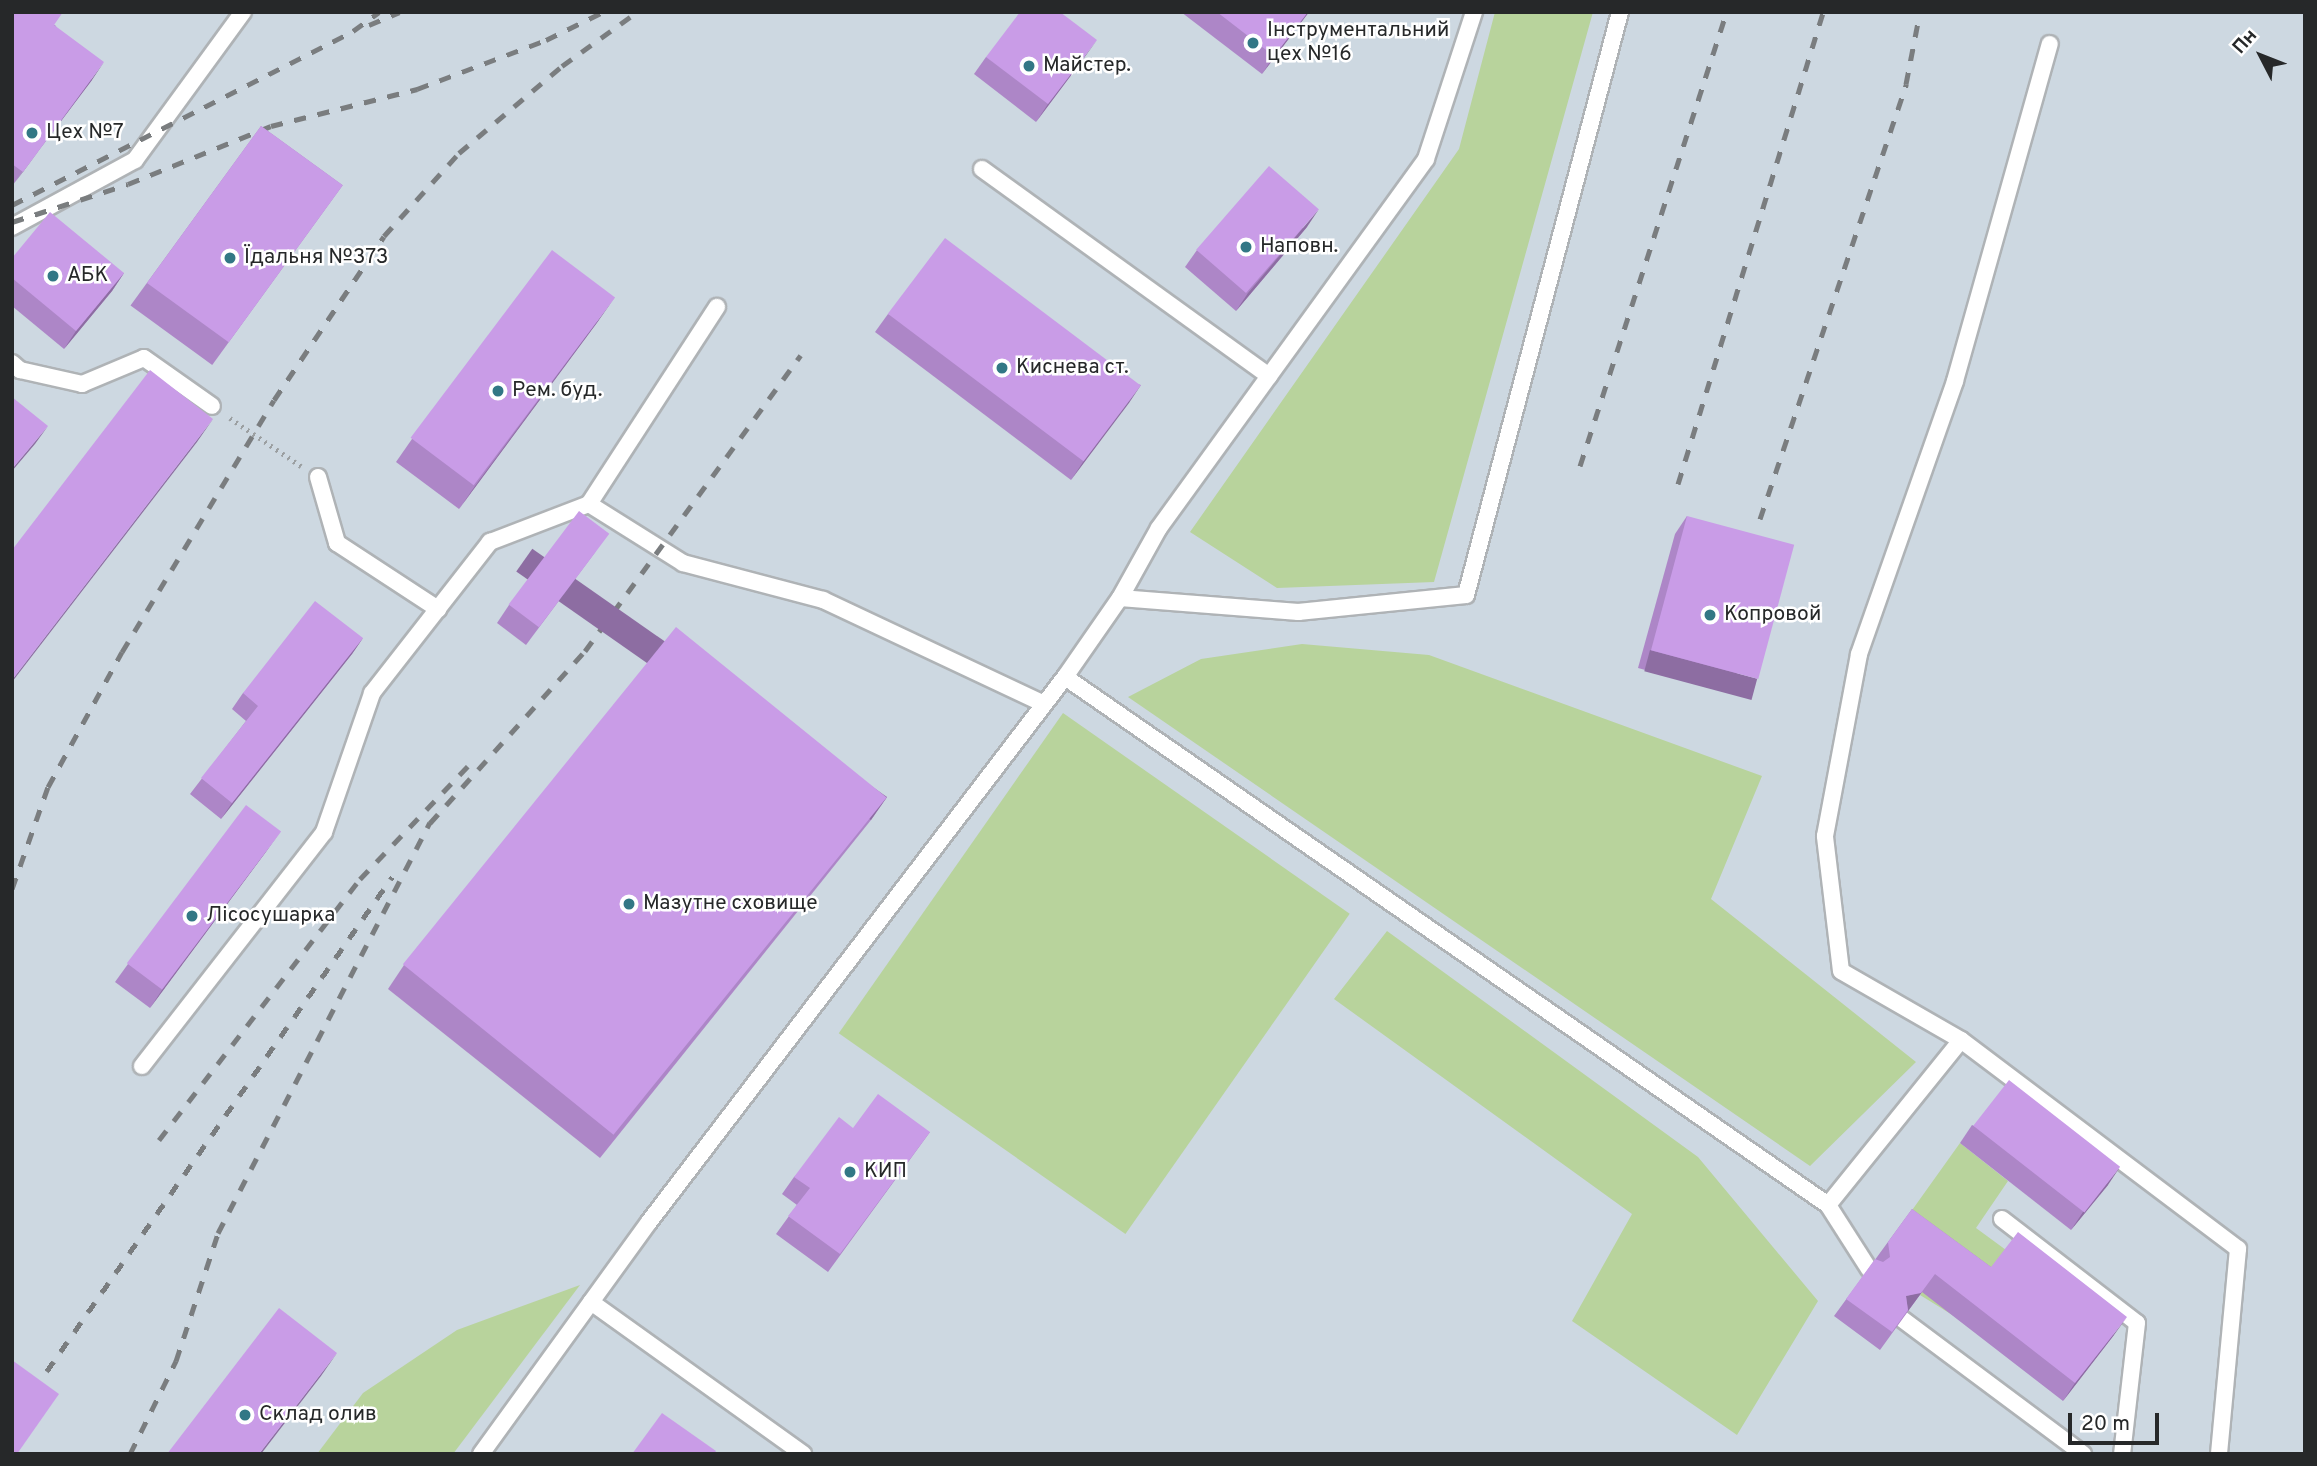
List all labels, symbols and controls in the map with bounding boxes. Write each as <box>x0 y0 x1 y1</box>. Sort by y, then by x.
place label: Інструментальний цех №16 <box>1267 18 1449 68</box>
north arrow <box>2226 21 2296 91</box>
text: Пн <box>2228 24 2263 60</box>
marker: Інструментальний цех №16 <box>1245 35 1261 51</box>
place label: Майстер. <box>1043 53 1131 79</box>
marker: Майстер. <box>1021 58 1037 74</box>
place label: Цех №7 <box>46 120 124 146</box>
marker: Цех №7 <box>24 125 40 141</box>
place label: Наповн. <box>1260 234 1338 260</box>
marker: Наповн. <box>1238 239 1254 255</box>
place label: Їдальня №373 <box>244 245 388 271</box>
marker: Їдальня №373 <box>222 250 238 266</box>
place label: АБК <box>67 263 108 289</box>
marker: АБК <box>45 268 61 284</box>
place label: Киснева ст. <box>1016 355 1129 381</box>
marker: Киснева ст. <box>994 360 1010 376</box>
place label: Рем. буд. <box>512 378 602 404</box>
marker: Рем. буд. <box>490 383 506 399</box>
place label: Копровой <box>1724 602 1821 628</box>
marker: Копровой <box>1702 607 1718 623</box>
place label: Мазутне сховище <box>643 891 818 917</box>
marker: Мазутне сховище <box>621 896 637 912</box>
place label: Лісосушарка <box>206 903 335 929</box>
marker: Лісосушарка <box>184 908 200 924</box>
place label: КИП <box>864 1159 907 1185</box>
marker: КИП <box>842 1164 858 1180</box>
scale bar <box>2072 1400 2163 1444</box>
place label: Склад олив <box>259 1402 377 1428</box>
marker: Склад олив <box>237 1407 253 1423</box>
text: 20 m <box>2081 1411 2130 1438</box>

